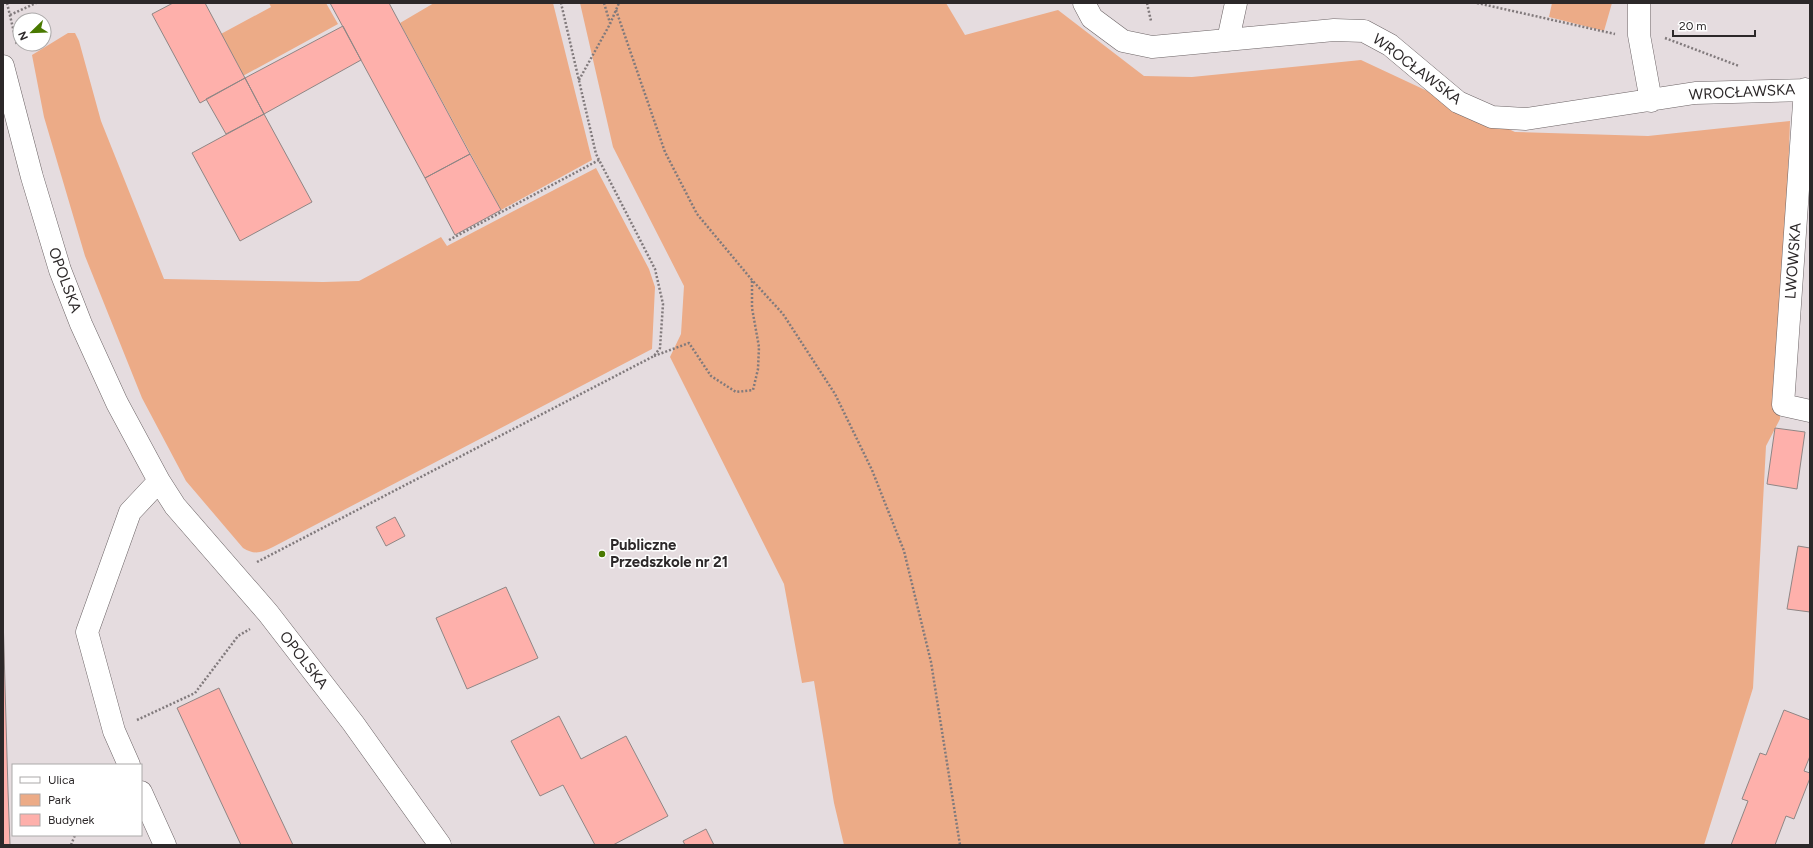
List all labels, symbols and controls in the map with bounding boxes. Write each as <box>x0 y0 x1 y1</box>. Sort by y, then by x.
north arrow <box>12 12 52 52</box>
scale bar <box>1673 12 1755 38</box>
text: 20 m <box>1679 19 1707 33</box>
text: N <box>16 29 31 42</box>
street label: WROCŁAWSKA <box>1369 30 1465 108</box>
street label: WROCŁAWSKA <box>1688 80 1796 104</box>
street label: LWOWSKA <box>1781 222 1805 300</box>
street label: OPOLSKA <box>45 245 85 315</box>
place label: Publiczne Przedszkole nr 21 <box>610 536 728 571</box>
marker: Publiczne Przedszkole nr 21 <box>597 549 607 559</box>
street label: OPOLSKA <box>276 628 332 692</box>
legend <box>12 764 142 836</box>
text: Ulica <box>48 773 75 787</box>
text: Park <box>48 793 71 807</box>
text: Budynek <box>48 813 95 827</box>

